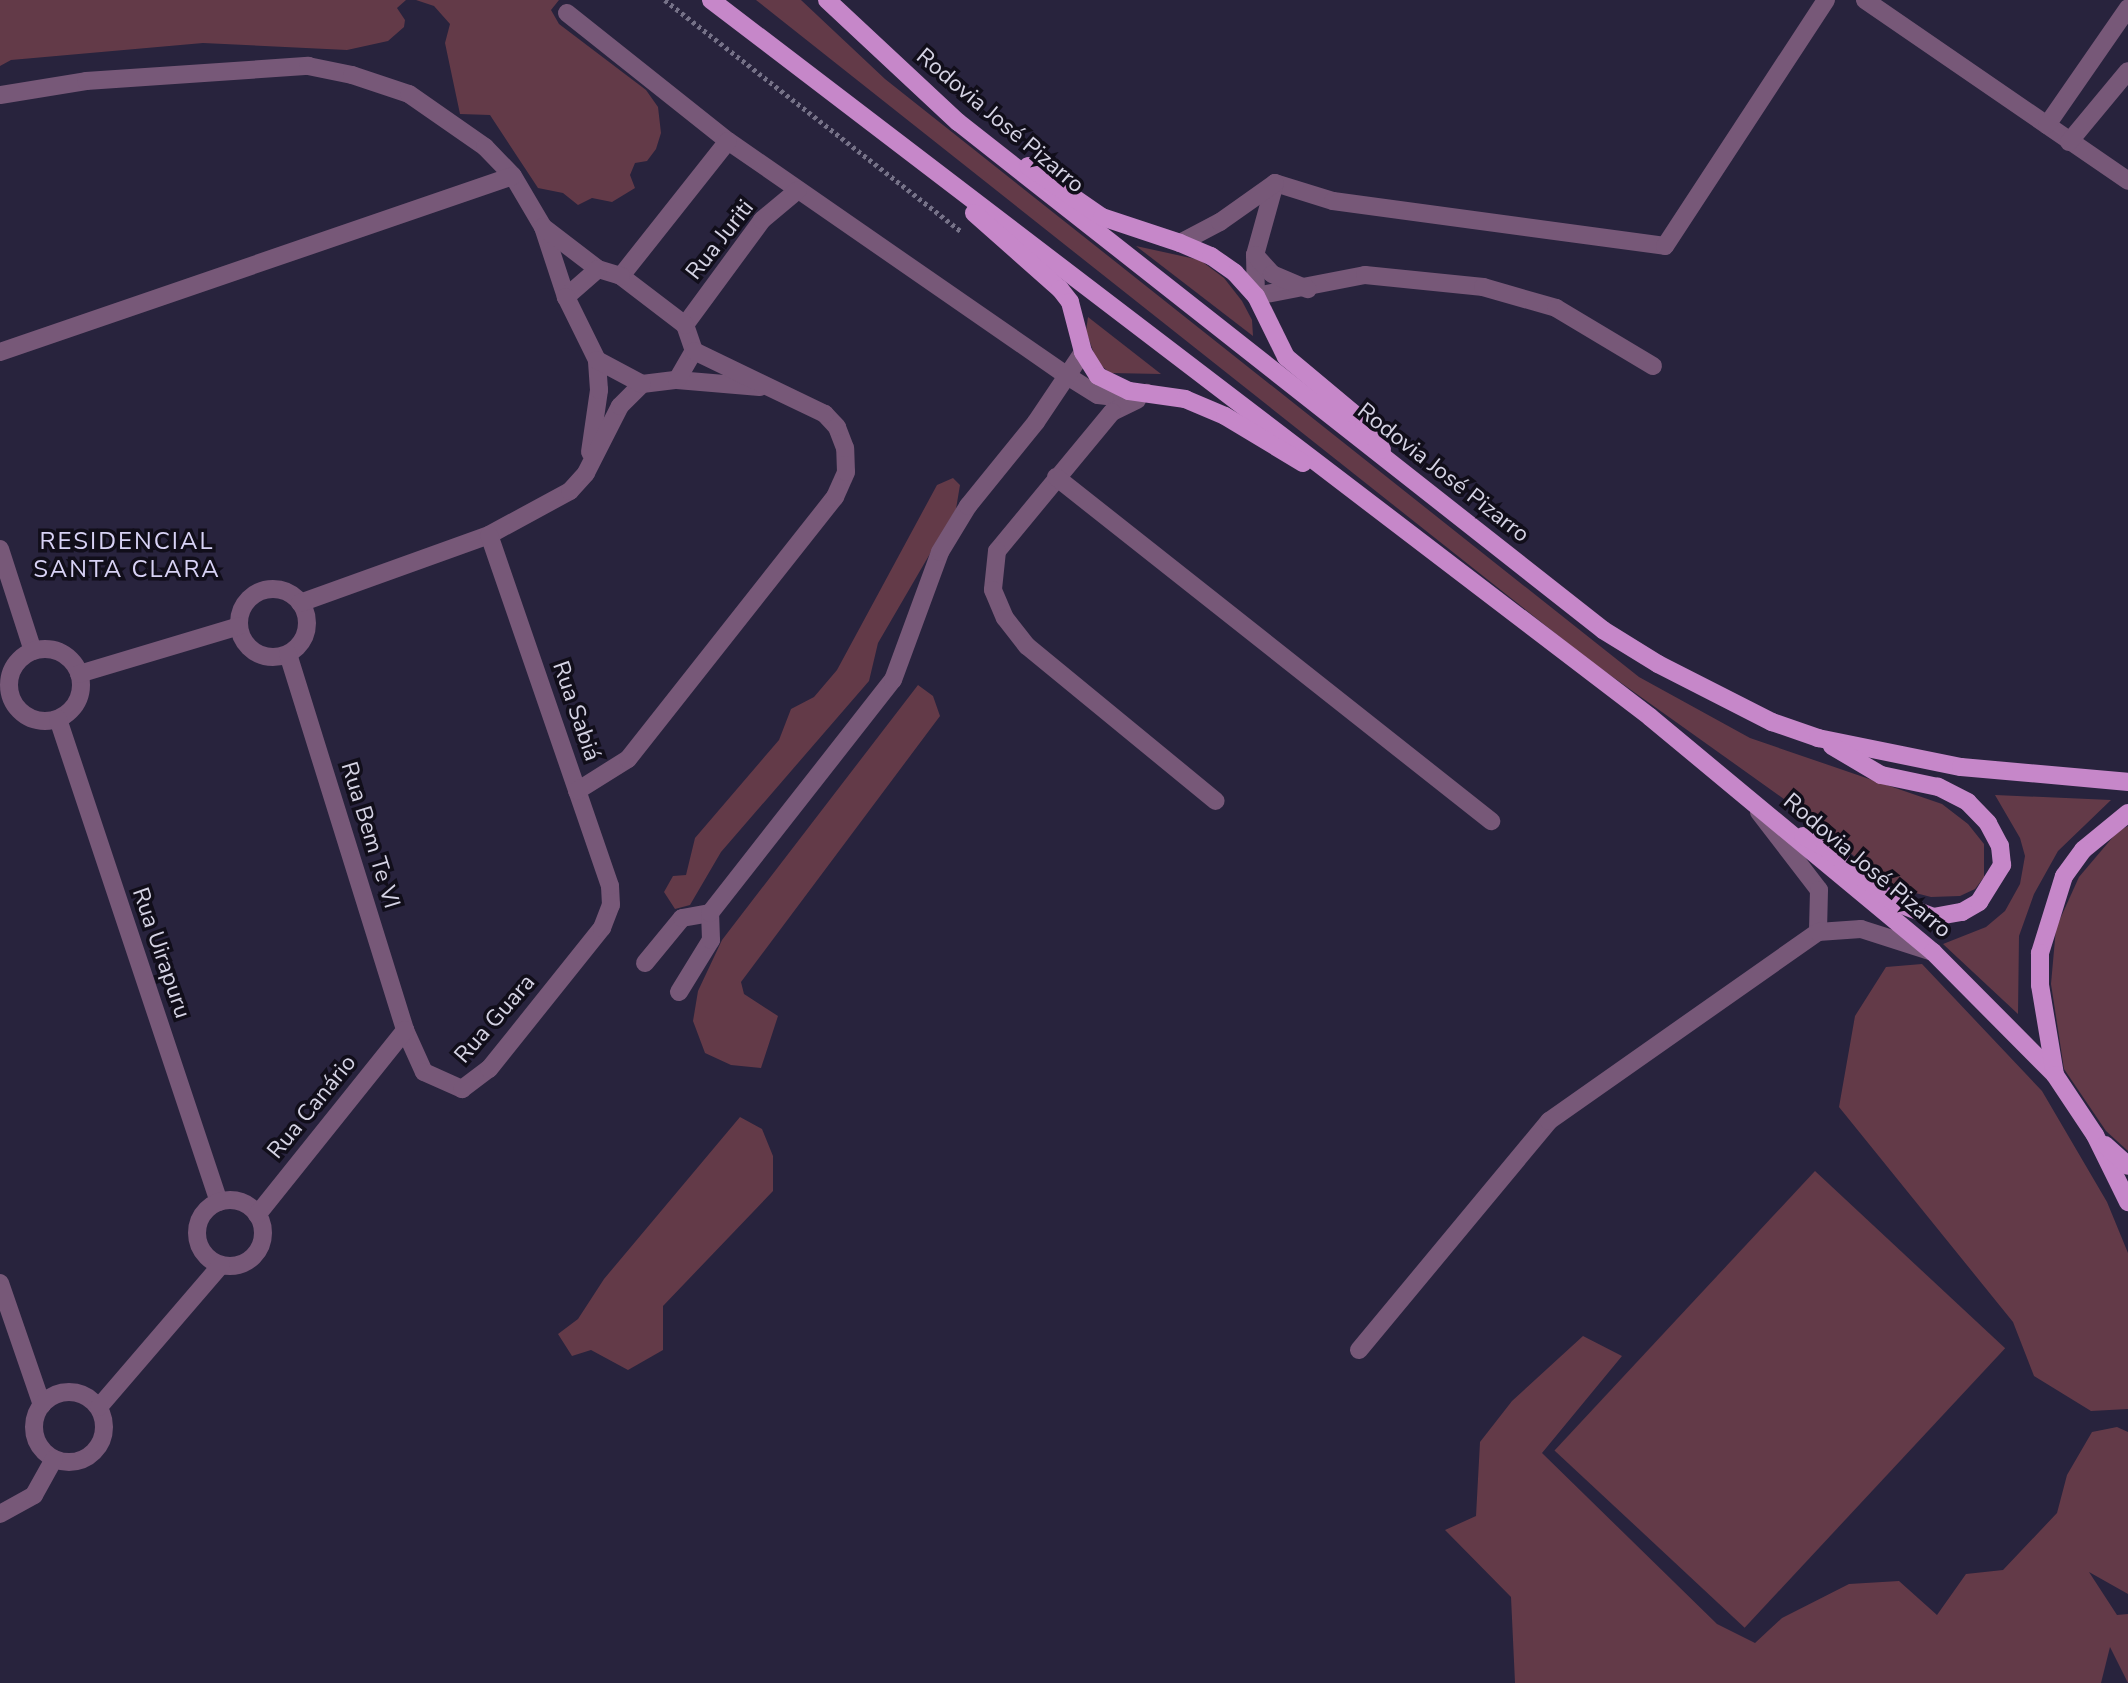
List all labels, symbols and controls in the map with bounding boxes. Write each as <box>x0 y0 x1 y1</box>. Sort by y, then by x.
street label: Rodovia José Pizarro <box>911 43 1089 199</box>
street label: Rua Juriti <box>680 195 760 285</box>
street label: Rodovia José Pizarro <box>1352 397 1534 549</box>
district label: RESIDENCIAL SANTA CLARA <box>35 528 219 584</box>
street label: Rua Sabiá <box>546 658 606 764</box>
street label: Rua Bem Te VI <box>335 758 405 912</box>
street label: Rodovia José Pizarro <box>1778 788 1956 944</box>
street label: Rua Uirapuru <box>126 884 196 1022</box>
street label: Rua Guara <box>449 969 541 1069</box>
street label: Rua Canário <box>262 1050 362 1164</box>

